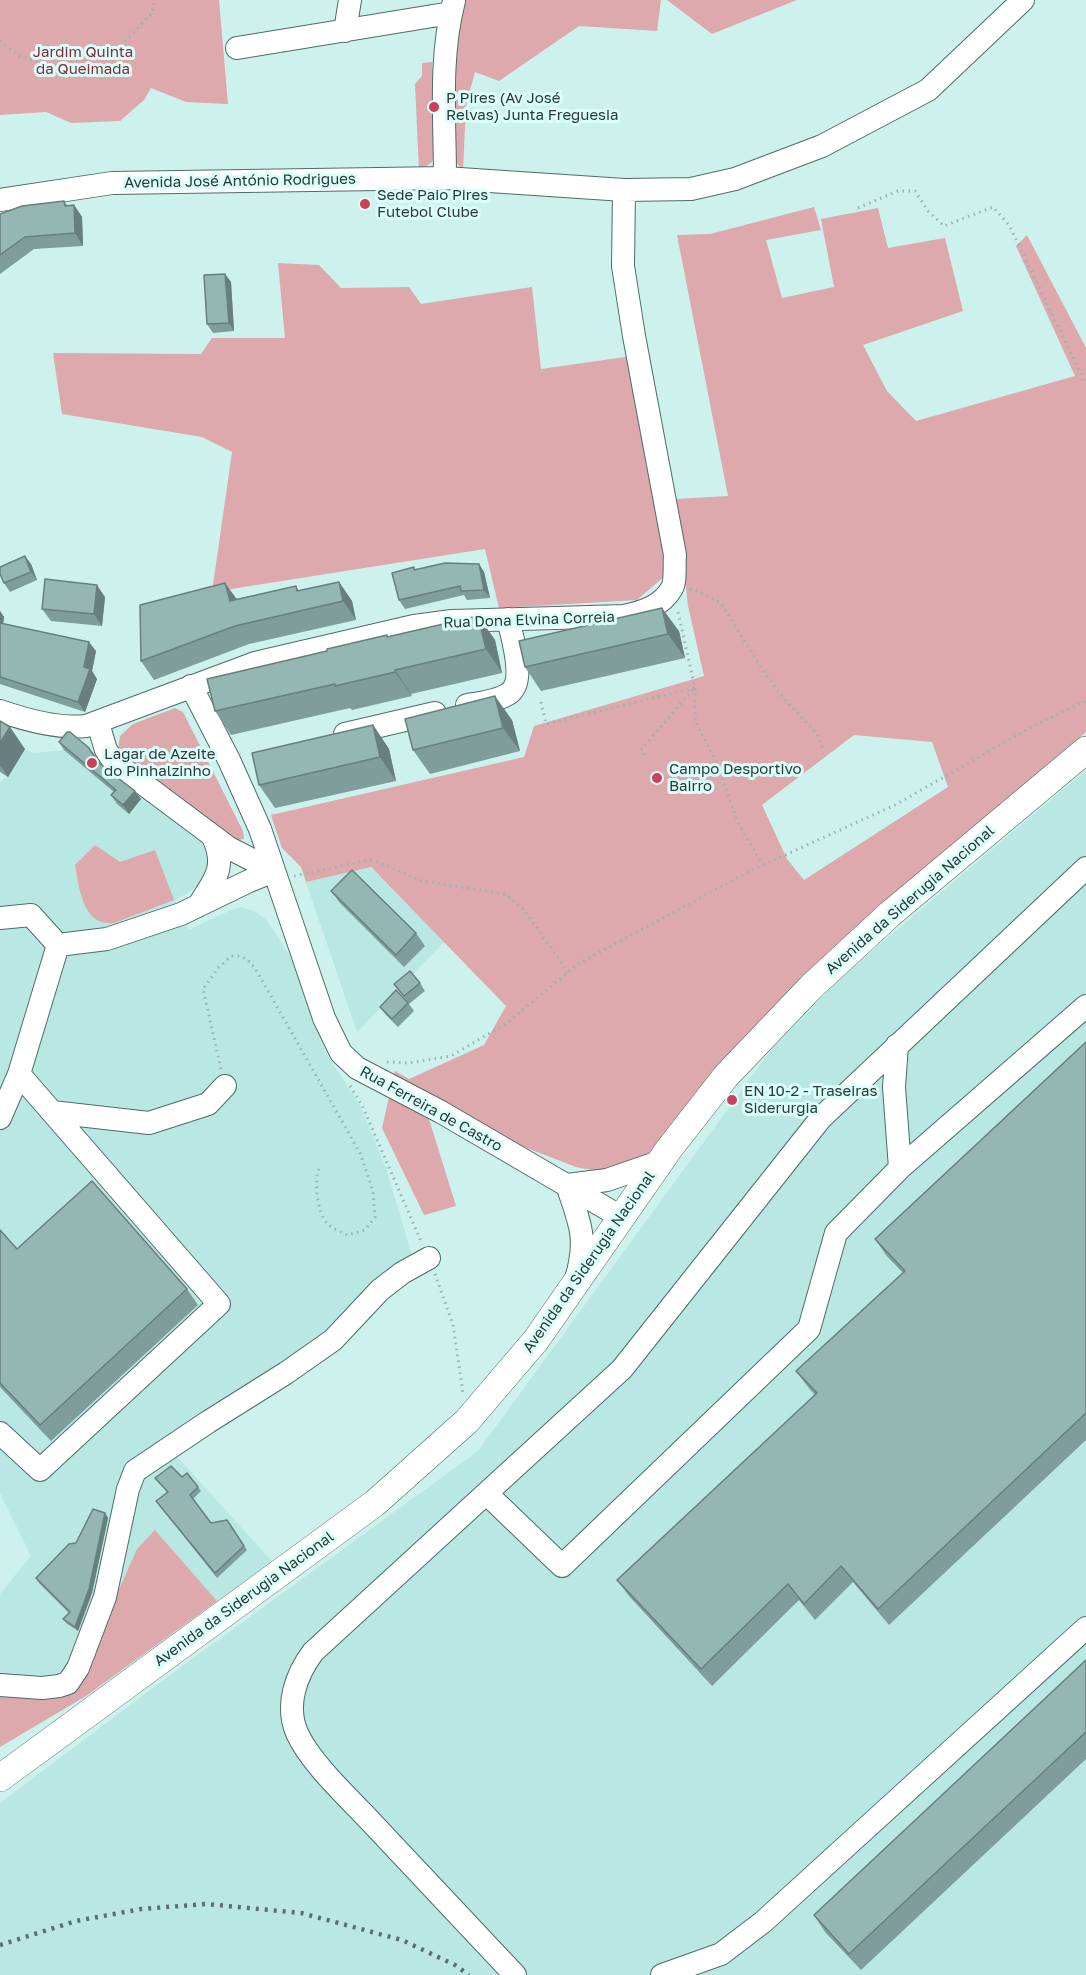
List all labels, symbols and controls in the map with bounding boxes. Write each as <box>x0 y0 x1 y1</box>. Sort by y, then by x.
park label: Jardim Quinta da Queimada <box>33 43 133 78</box>
place label: P Pires (Av José Relvas) Junta Freguesia <box>446 89 619 124</box>
marker: P Pires (Av José Relvas) Junta Freguesia <box>427 100 441 114</box>
street label: Avenida José António Rodrigues <box>124 170 356 192</box>
place label: Sede Paio Pires Futebol Clube <box>377 186 488 221</box>
marker: Sede Paio Pires Futebol Clube <box>358 197 372 211</box>
street label: Rua Dona Elvina Correia <box>443 608 615 632</box>
place label: Lagar de Azeite do Pinhalzinho <box>104 745 215 780</box>
marker: Lagar de Azeite do Pinhalzinho <box>85 756 99 770</box>
place label: Campo Desportivo Bairro <box>669 760 802 795</box>
marker: Campo Desportivo Bairro <box>650 771 664 785</box>
street label: Avenida da Siderugia Nacional <box>822 822 998 978</box>
street label: Rua Ferreira de Castro <box>357 1062 505 1156</box>
place label: EN 10-2 - Traseiras Siderurgia <box>744 1082 877 1117</box>
marker: EN 10-2 - Traseiras Siderurgia <box>725 1093 739 1107</box>
street label: Avenida da Siderugia Nacional <box>519 1168 659 1356</box>
street label: Avenida da Siderugia Nacional <box>151 1528 337 1670</box>

